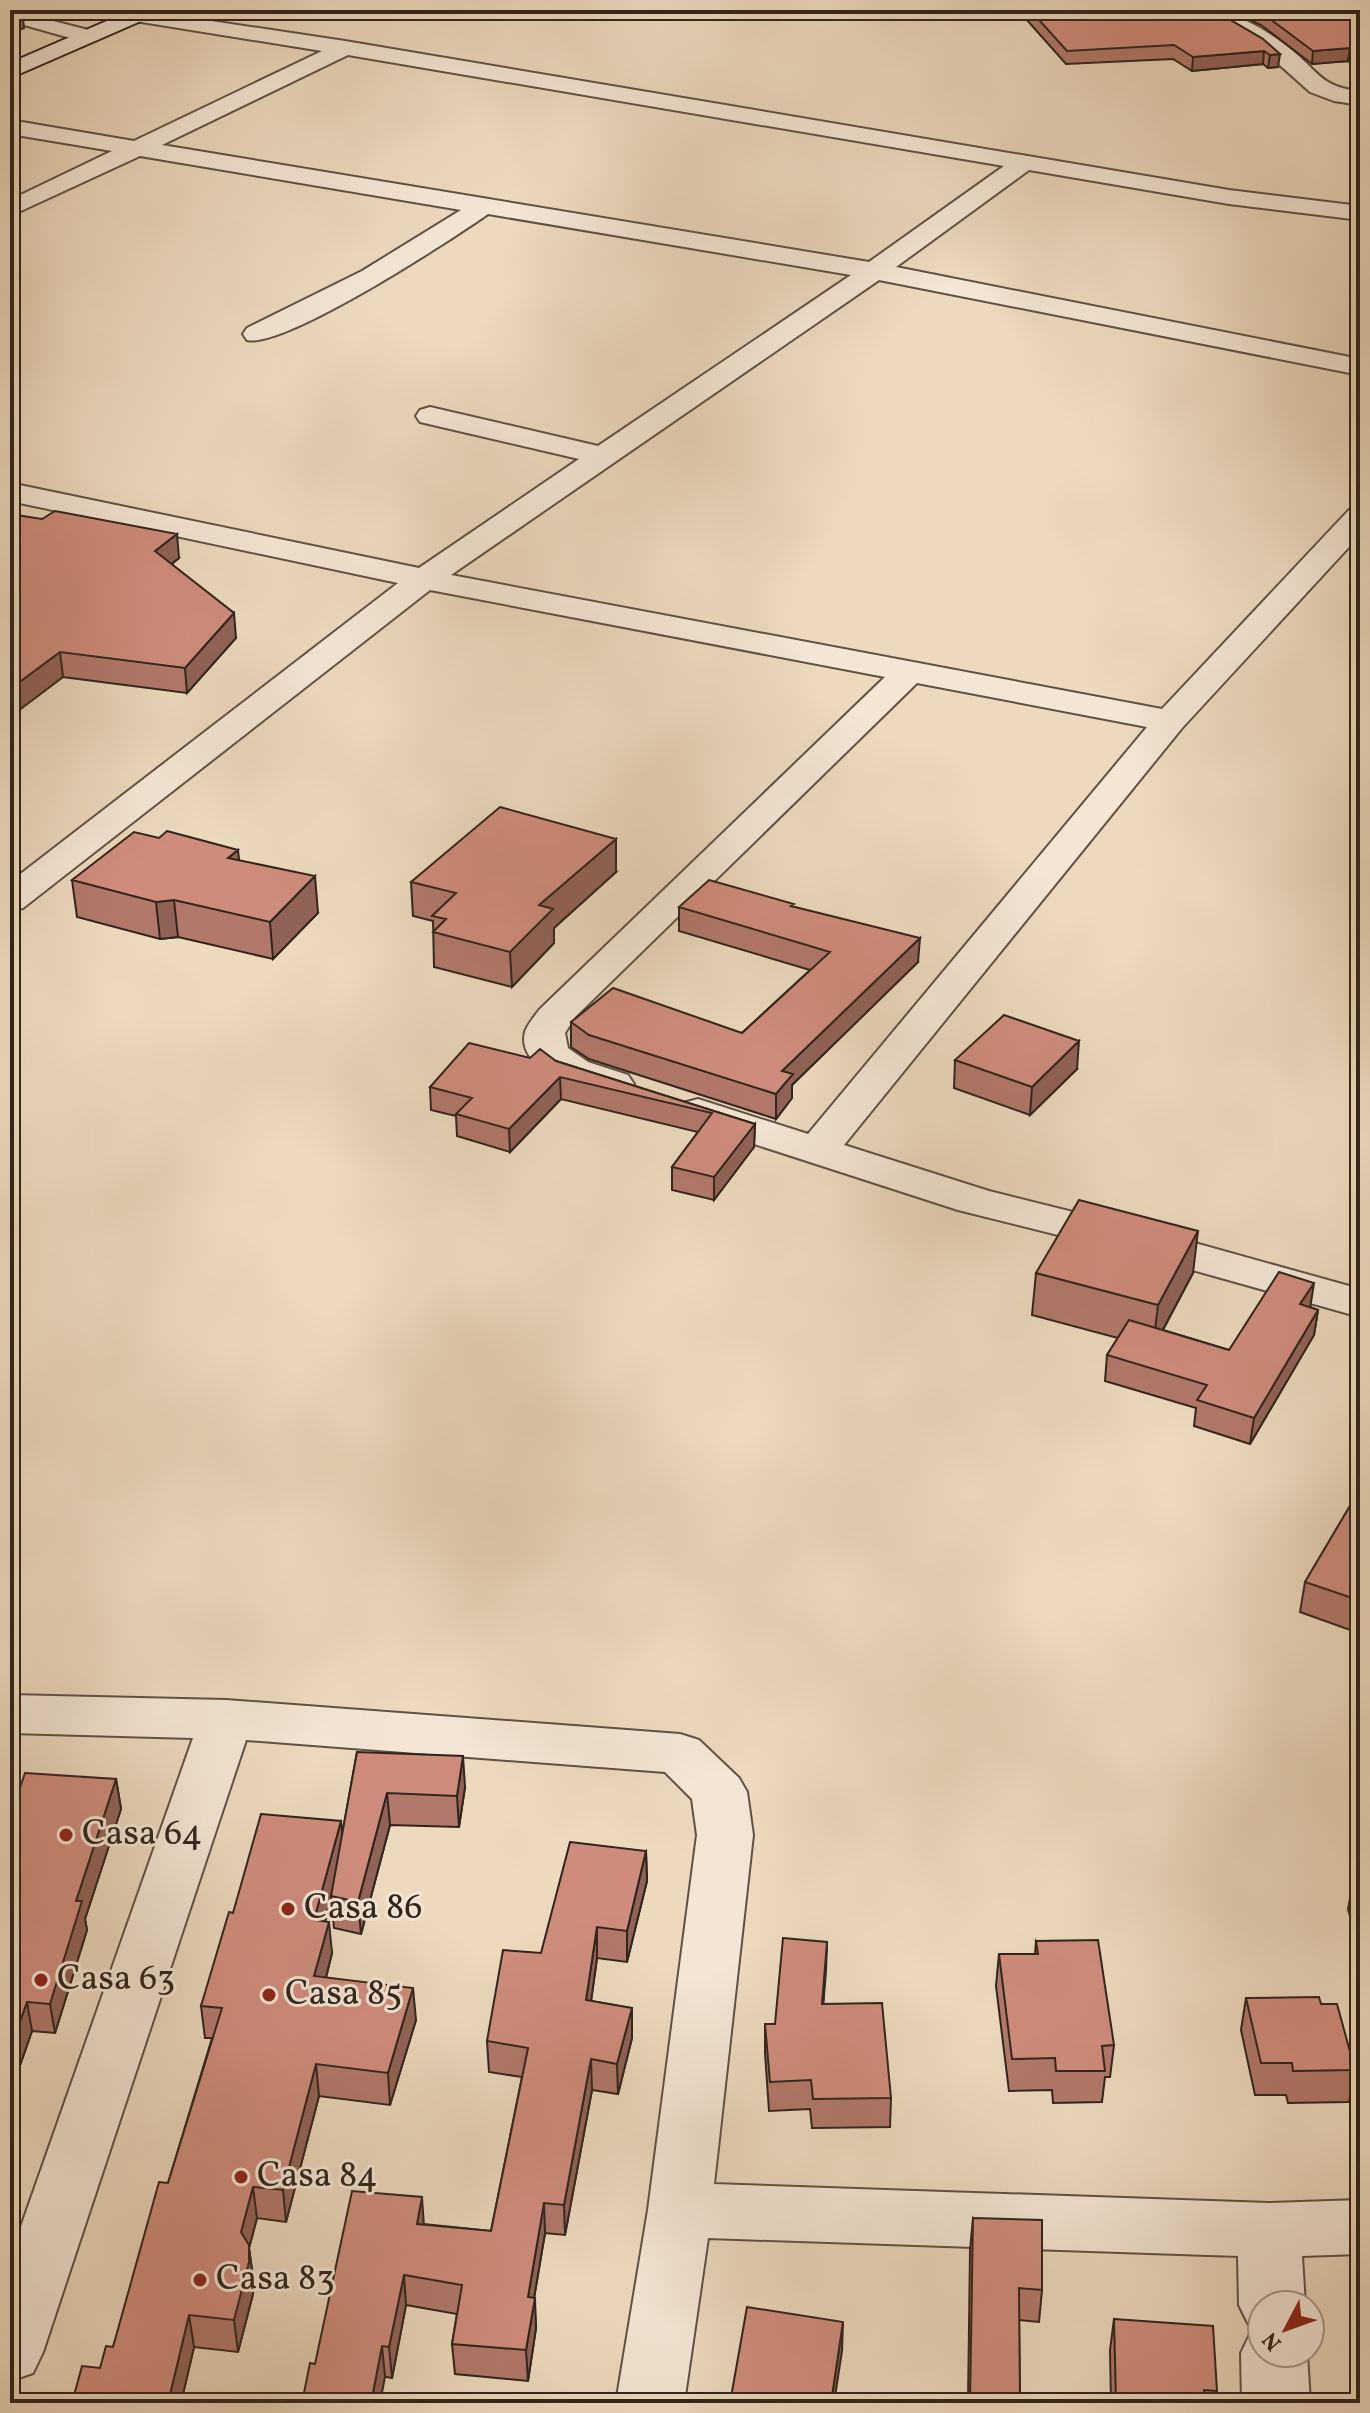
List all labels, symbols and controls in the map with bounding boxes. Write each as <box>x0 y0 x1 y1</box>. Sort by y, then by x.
place label: Casa 64 <box>82 1810 203 1860</box>
marker: Casa 64 <box>57 1826 75 1844</box>
place label: Casa 86 <box>304 1884 422 1934</box>
marker: Casa 86 <box>279 1900 297 1918</box>
place label: Casa 63 <box>57 1955 175 2005</box>
place label: Casa 85 <box>285 1970 402 2020</box>
marker: Casa 63 <box>32 1971 50 1989</box>
marker: Casa 85 <box>260 1986 278 2004</box>
place label: Casa 84 <box>257 2152 378 2202</box>
marker: Casa 84 <box>232 2168 250 2186</box>
place label: Casa 83 <box>216 2255 335 2305</box>
marker: Casa 83 <box>191 2271 209 2289</box>
north arrow <box>1246 2289 1326 2369</box>
text: N <box>1256 2324 1290 2357</box>

